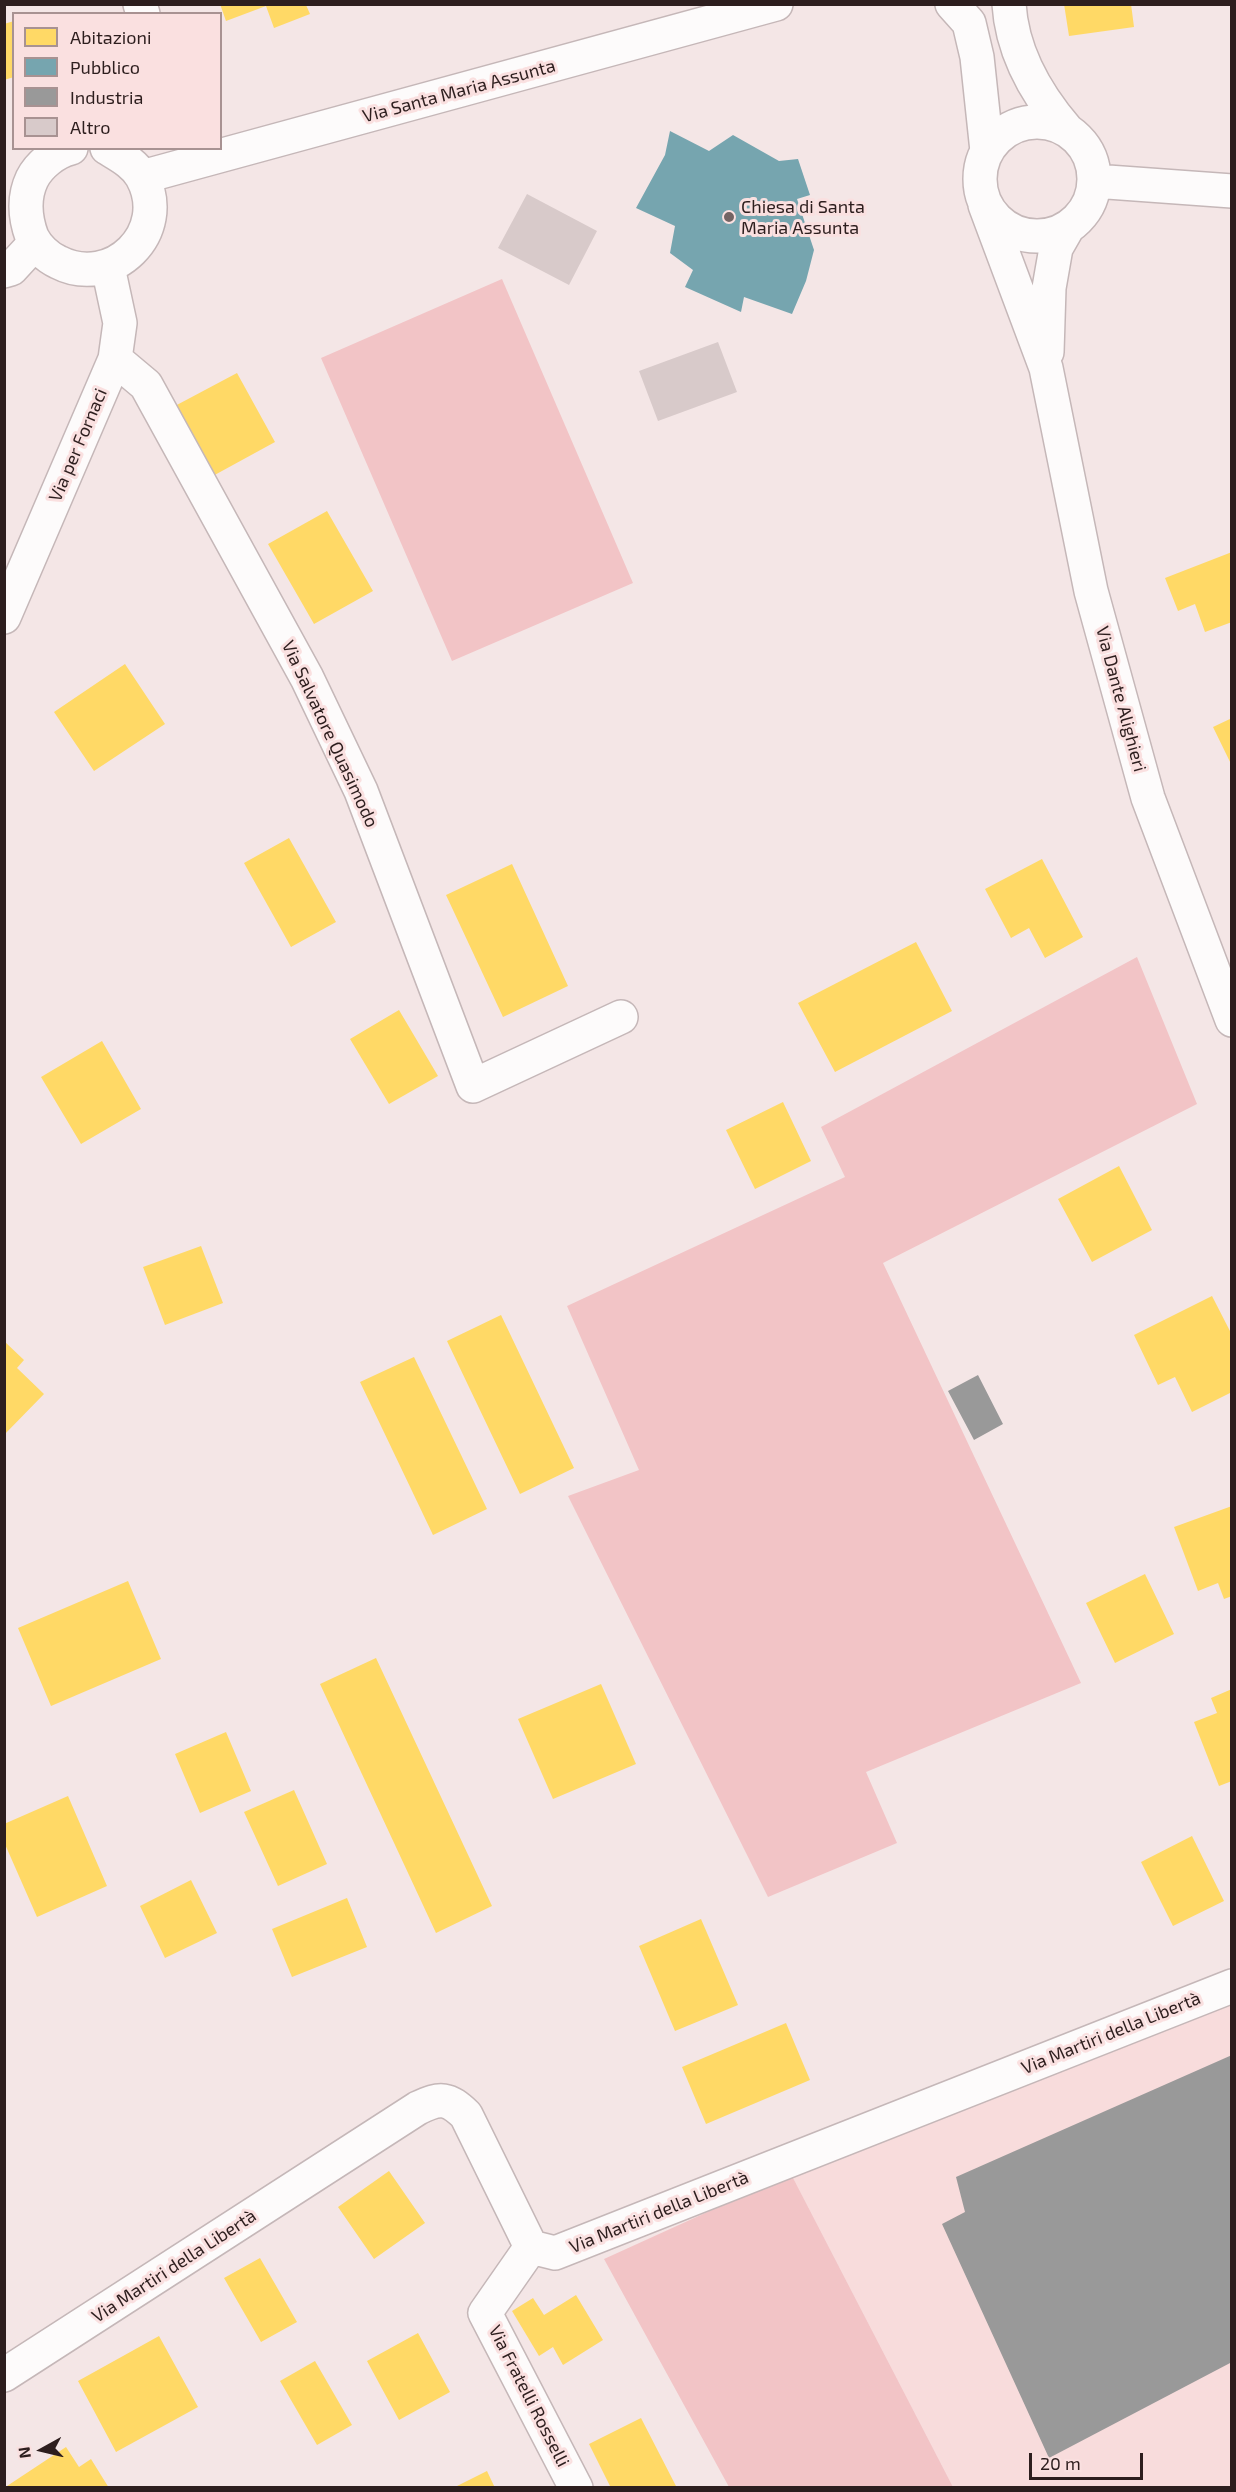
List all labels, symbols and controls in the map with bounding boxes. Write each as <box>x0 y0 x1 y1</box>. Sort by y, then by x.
legend <box>12 12 222 150</box>
text: Abitazioni <box>70 26 151 48</box>
street label: Via Santa Maria Assunta <box>360 55 558 127</box>
text: Pubblico <box>70 56 140 78</box>
text: Industria <box>70 86 143 108</box>
text: Altro <box>70 116 110 138</box>
place label: Chiesa di Santa Maria Assunta <box>741 196 865 238</box>
marker: Chiesa di Santa Maria Assunta <box>722 210 736 224</box>
street label: Via per Fornaci <box>44 385 112 505</box>
street label: Via Dante Alighieri <box>1091 624 1151 774</box>
street label: Via Salvatore Quasimodo <box>277 637 383 831</box>
street label: Via Martiri della Libertà <box>1018 1987 1204 2079</box>
street label: Via Martiri della Libertà <box>566 2166 752 2258</box>
street label: Via Martiri della Libertà <box>88 2205 260 2327</box>
street label: Via Fratelli Rosselli <box>484 2322 574 2470</box>
north arrow <box>12 2420 72 2480</box>
scale bar <box>1032 2441 1146 2479</box>
text: N <box>13 2446 34 2460</box>
text: 20 m <box>1040 2452 1081 2474</box>

